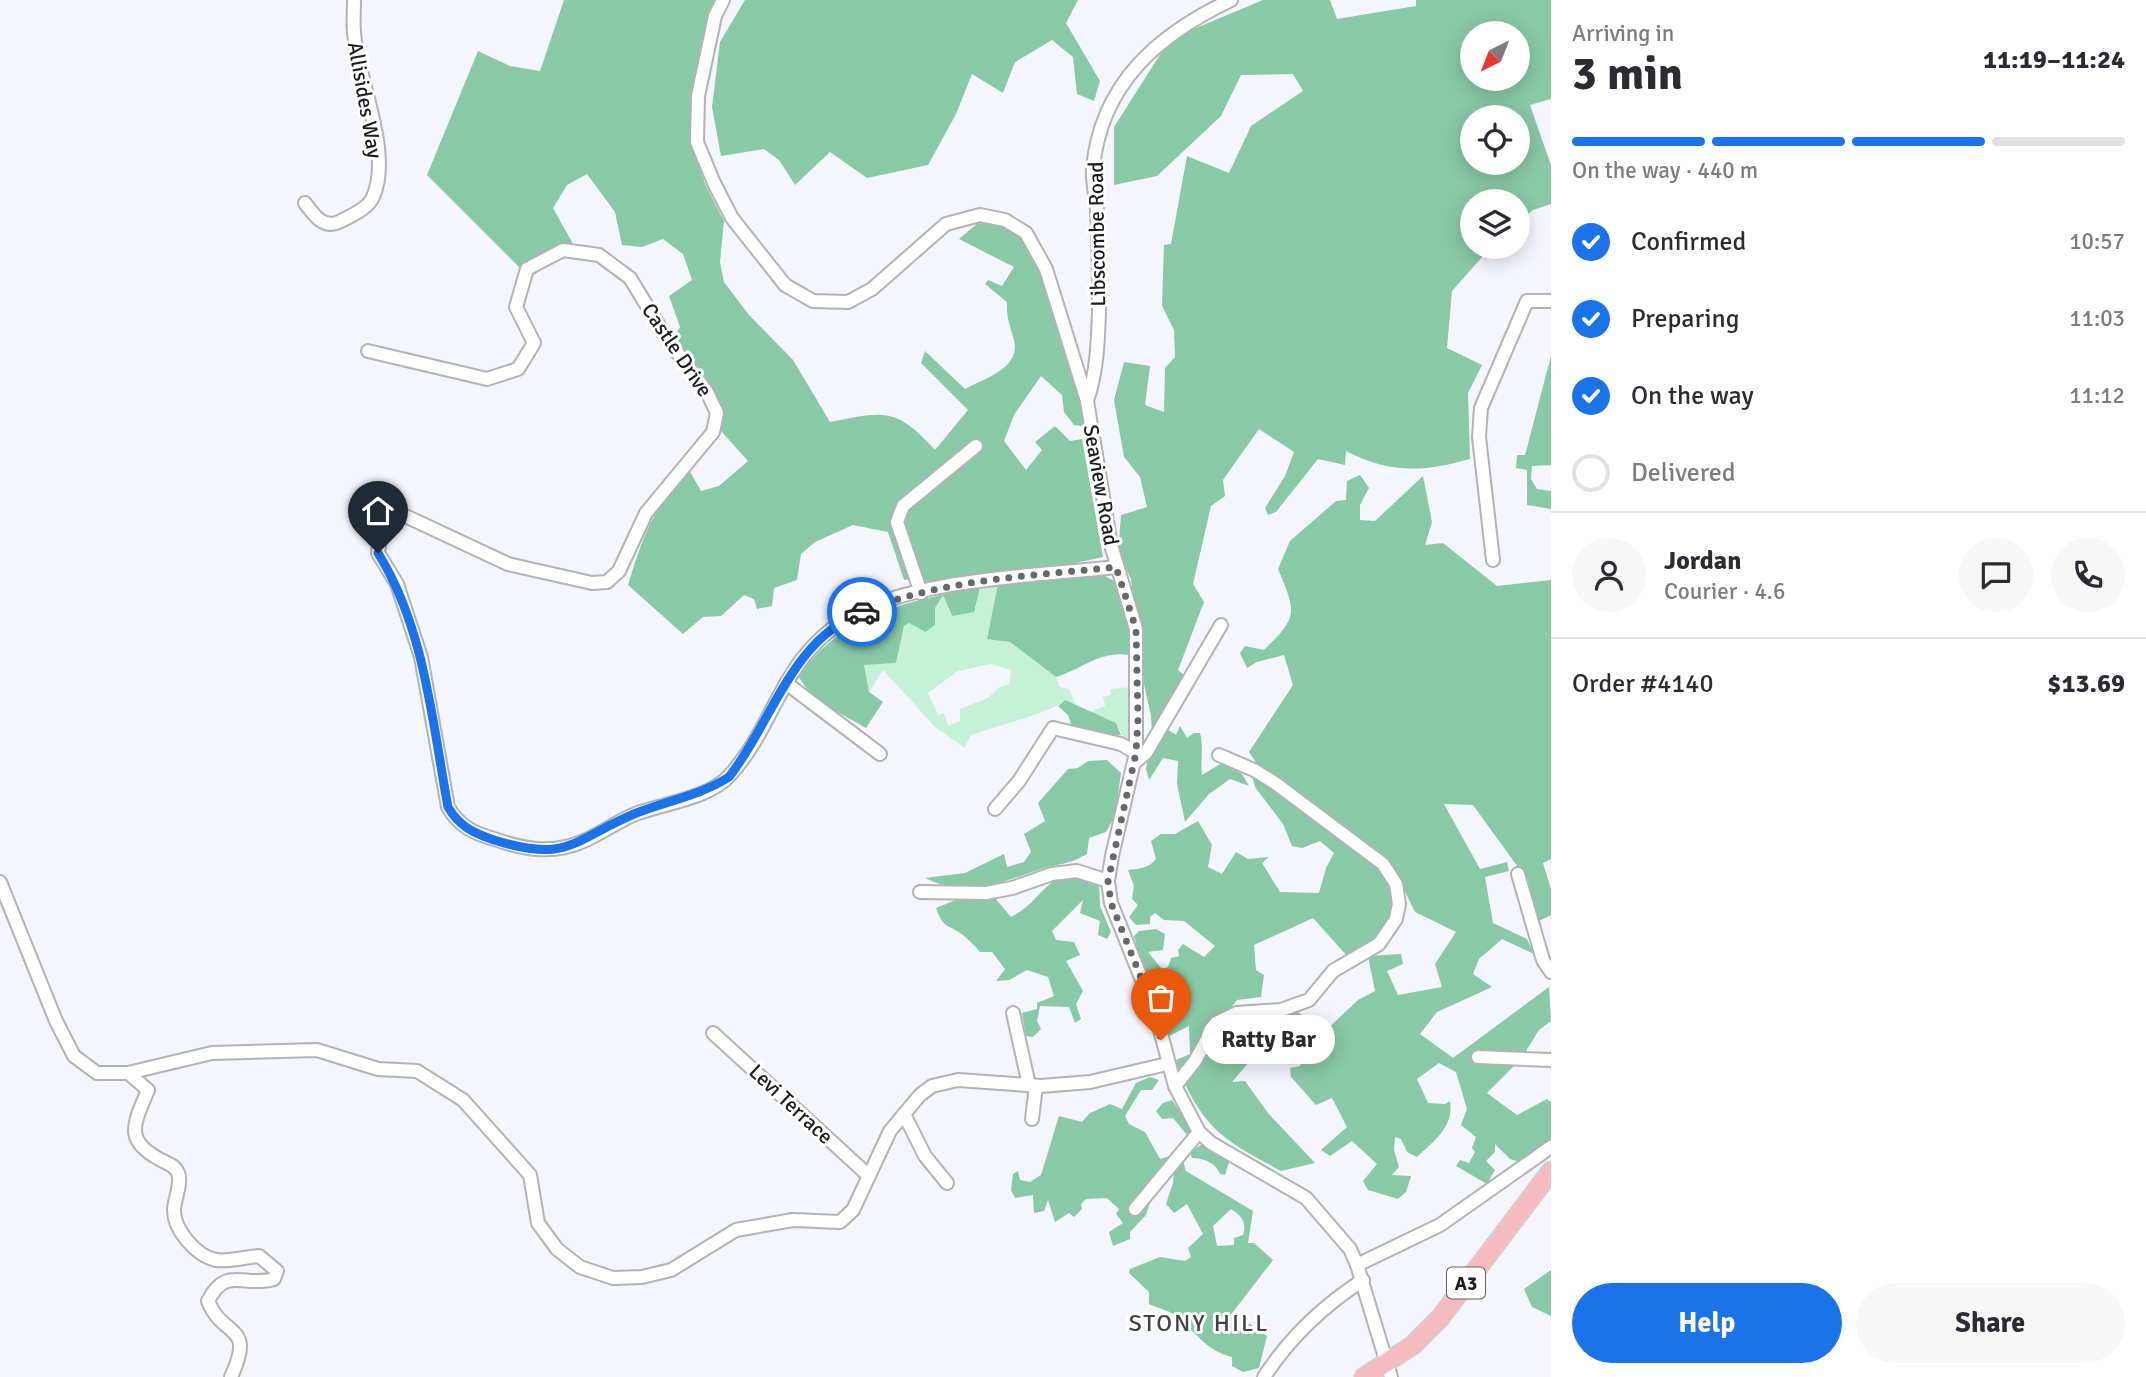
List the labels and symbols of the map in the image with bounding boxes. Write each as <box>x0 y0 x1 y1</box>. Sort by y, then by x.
north arrow <box>1460 21 1530 91</box>
street label: Allisides Way <box>342 40 388 161</box>
street label: Libscombe Road <box>1083 161 1111 307</box>
street label: Castle Drive <box>636 298 718 402</box>
street label: Seaview Road <box>1078 422 1124 548</box>
pin <box>348 481 408 553</box>
courier <box>827 577 897 647</box>
pin <box>1131 968 1191 1040</box>
callout: Ratty Bar <box>1203 1016 1336 1064</box>
street label: Levi Terrace <box>744 1059 838 1149</box>
road number: A3 <box>1447 1268 1485 1298</box>
district label: STONY HILL <box>1128 1308 1270 1338</box>

